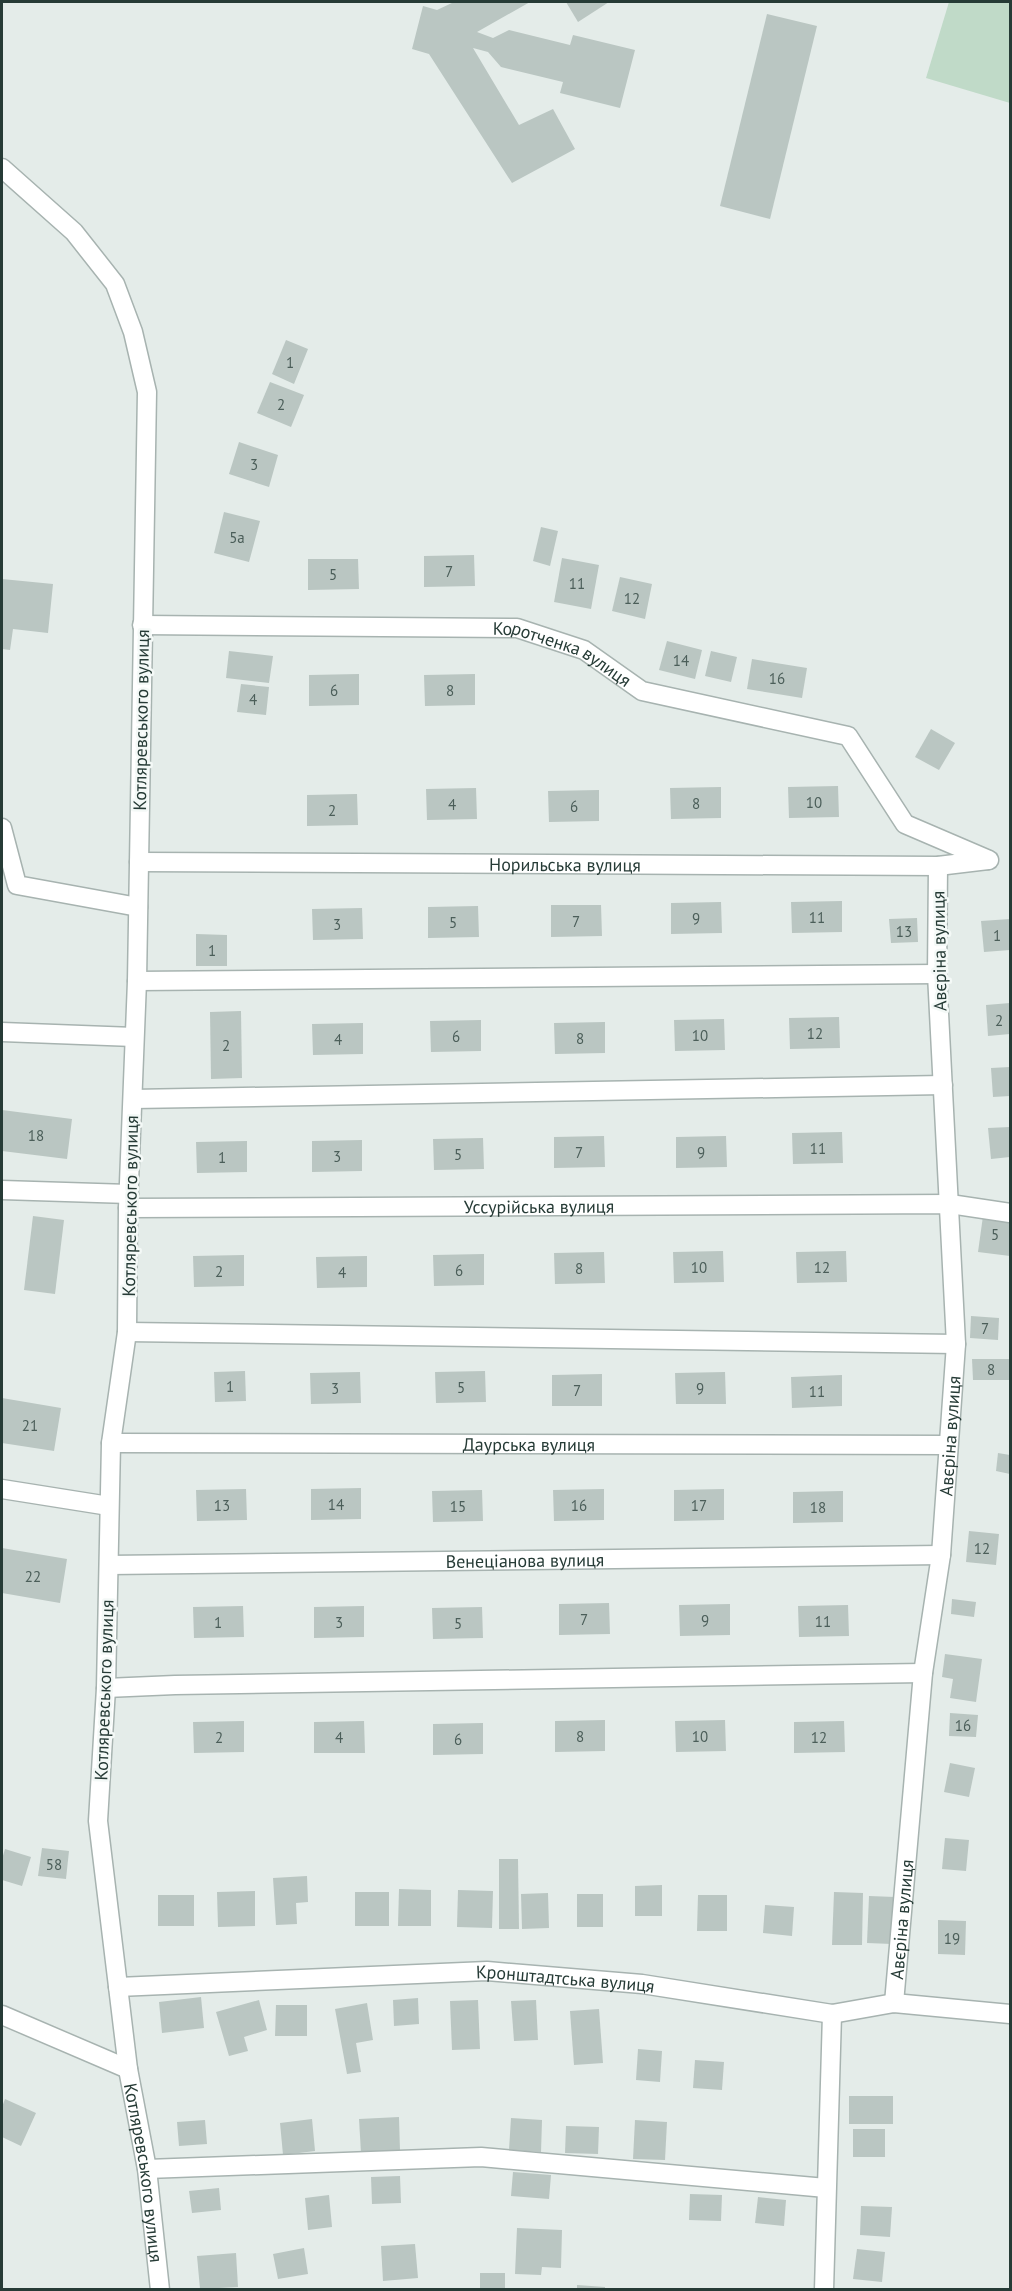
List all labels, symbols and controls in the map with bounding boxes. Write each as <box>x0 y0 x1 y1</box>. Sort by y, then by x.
house number: 1 <box>286 353 294 372</box>
house number: 2 <box>277 395 285 414</box>
house number: 3 <box>250 455 258 474</box>
house number: 5а <box>229 528 245 547</box>
house number: 7 <box>445 562 453 581</box>
house number: 5 <box>329 565 337 584</box>
house number: 11 <box>569 574 585 593</box>
house number: 12 <box>624 589 640 608</box>
street label: Коротченка вулиця <box>493 616 636 691</box>
street label: Котляревського вулиця <box>128 629 154 811</box>
house number: 14 <box>673 651 689 670</box>
house number: 16 <box>769 669 785 688</box>
house number: 6 <box>330 681 338 700</box>
house number: 8 <box>446 681 454 700</box>
house number: 4 <box>249 690 257 709</box>
house number: 10 <box>806 793 822 812</box>
house number: 8 <box>692 794 700 813</box>
house number: 4 <box>448 795 456 814</box>
house number: 6 <box>570 797 578 816</box>
house number: 2 <box>328 801 336 820</box>
street label: Норильська вулиця <box>489 852 641 876</box>
street label: Авєріна вулиця <box>926 891 952 1011</box>
house number: 11 <box>809 908 825 927</box>
house number: 9 <box>692 909 700 928</box>
house number: 7 <box>572 912 580 931</box>
house number: 5 <box>449 913 457 932</box>
house number: 3 <box>333 915 341 934</box>
house number: 13 <box>896 922 912 941</box>
house number: 1 <box>993 926 1001 945</box>
house number: 1 <box>208 941 216 960</box>
house number: 2 <box>995 1011 1003 1030</box>
house number: 12 <box>807 1024 823 1043</box>
house number: 10 <box>692 1026 708 1045</box>
house number: 6 <box>452 1027 460 1046</box>
house number: 8 <box>576 1029 584 1048</box>
house number: 4 <box>334 1030 342 1049</box>
house number: 2 <box>222 1036 230 1055</box>
street label: Котляревського вулиця <box>117 1115 143 1297</box>
house number: 18 <box>28 1126 44 1145</box>
house number: 11 <box>810 1139 826 1158</box>
house number: 7 <box>575 1143 583 1162</box>
house number: 9 <box>697 1143 705 1162</box>
house number: 5 <box>454 1145 462 1164</box>
house number: 3 <box>333 1147 341 1166</box>
house number: 1 <box>218 1148 226 1167</box>
street label: Уссурійська вулиця <box>464 1194 614 1218</box>
house number: 5 <box>991 1225 999 1244</box>
house number: 10 <box>691 1258 707 1277</box>
house number: 12 <box>814 1258 830 1277</box>
house number: 8 <box>575 1259 583 1278</box>
house number: 6 <box>455 1261 463 1280</box>
house number: 2 <box>215 1262 223 1281</box>
house number: 4 <box>338 1263 346 1282</box>
house number: 7 <box>981 1319 989 1338</box>
house number: 8 <box>987 1360 995 1379</box>
street label: Авєріна вулиця <box>934 1375 965 1497</box>
house number: 1 <box>226 1377 234 1396</box>
house number: 5 <box>457 1378 465 1397</box>
house number: 3 <box>331 1379 339 1398</box>
house number: 9 <box>696 1379 704 1398</box>
house number: 7 <box>573 1381 581 1400</box>
house number: 11 <box>809 1382 825 1401</box>
house number: 21 <box>22 1416 38 1435</box>
street label: Даурська вулиця <box>463 1432 595 1456</box>
house number: 14 <box>328 1495 344 1514</box>
house number: 13 <box>214 1496 230 1515</box>
house number: 16 <box>571 1496 587 1515</box>
house number: 17 <box>691 1496 707 1515</box>
house number: 15 <box>450 1497 466 1516</box>
house number: 18 <box>810 1498 826 1517</box>
house number: 12 <box>974 1539 990 1558</box>
street label: Венеціанова вулиця <box>445 1548 604 1572</box>
house number: 22 <box>25 1567 41 1586</box>
street label: Котляревського вулиця <box>89 1599 119 1781</box>
house number: 7 <box>580 1610 588 1629</box>
house number: 9 <box>701 1611 709 1630</box>
house number: 11 <box>815 1612 831 1631</box>
house number: 1 <box>214 1613 222 1632</box>
house number: 3 <box>335 1613 343 1632</box>
house number: 5 <box>454 1614 462 1633</box>
house number: 16 <box>955 1716 971 1735</box>
house number: 8 <box>576 1727 584 1746</box>
house number: 10 <box>692 1727 708 1746</box>
house number: 2 <box>215 1728 223 1747</box>
house number: 4 <box>335 1728 343 1747</box>
house number: 12 <box>811 1728 827 1747</box>
house number: 6 <box>454 1730 462 1749</box>
house number: 58 <box>46 1855 62 1874</box>
street label: Авєріна вулиця <box>885 1858 918 1980</box>
house number: 19 <box>944 1929 960 1948</box>
street label: Кронштадтська вулиця <box>475 1960 656 1997</box>
street label: Котляревського вулиця <box>119 2081 168 2264</box>

